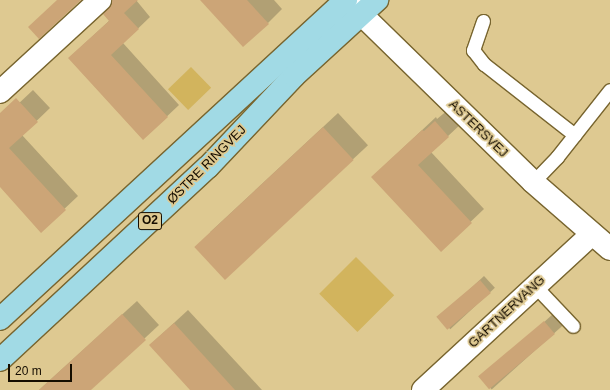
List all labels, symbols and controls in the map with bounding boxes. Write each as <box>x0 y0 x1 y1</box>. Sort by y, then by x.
street label: ASTERSVEJ <box>445 97 511 161</box>
street label: ØSTRE RINGVEJ <box>164 122 250 208</box>
road number: O2 <box>137 211 163 231</box>
street label: GARTNERVANG <box>465 273 549 351</box>
scale bar <box>10 356 74 382</box>
text: 20 m <box>15 364 42 378</box>

